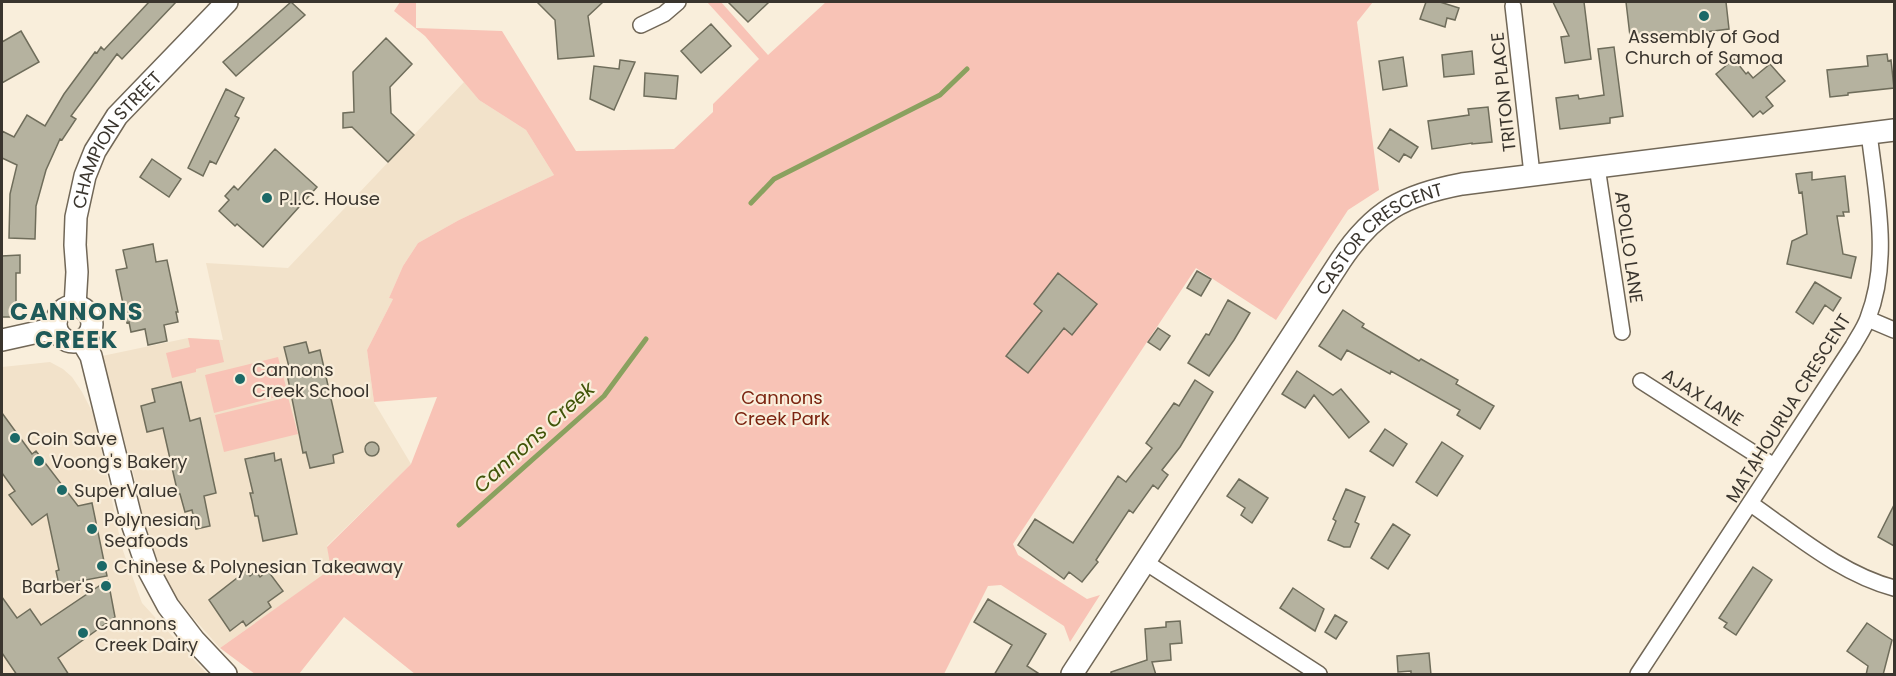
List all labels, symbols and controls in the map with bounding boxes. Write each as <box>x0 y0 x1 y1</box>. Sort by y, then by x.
marker: Assembly of God Church of Samoa <box>1697 9 1711 23</box>
place label: Assembly of God Church of Samoa <box>1625 24 1783 70</box>
street label: TRITON PLACE <box>1484 31 1522 153</box>
street label: CHAMPION STREET <box>66 65 167 211</box>
street label: CASTOR CRESCENT <box>1309 176 1445 299</box>
place label: P.I.C. House <box>279 186 380 211</box>
street label: APOLLO LANE <box>1609 189 1649 305</box>
marker: P.I.C. House <box>260 191 274 205</box>
district label: CANNONS CREEK <box>10 295 144 356</box>
street label: MATAHOURUA CRESCENT <box>1720 309 1857 507</box>
place label: Cannons Creek School <box>252 357 370 403</box>
street label: AJAX LANE <box>1658 362 1748 432</box>
marker: Cannons Creek School <box>233 372 247 386</box>
water label: Cannons Creek <box>467 374 602 499</box>
park label: Cannons Creek Park <box>734 385 831 431</box>
place label: Coin Save <box>27 426 117 451</box>
marker: Coin Save <box>8 431 22 445</box>
place label: Voong's Bakery <box>51 449 187 474</box>
marker: Voong's Bakery <box>32 454 46 468</box>
place label: SuperValue <box>74 478 178 503</box>
marker: SuperValue <box>55 483 69 497</box>
place label: Polynesian Seafoods <box>104 507 201 553</box>
marker: Polynesian Seafoods <box>85 522 99 536</box>
place label: Chinese & Polynesian Takeaway <box>114 554 403 579</box>
marker: Chinese & Polynesian Takeaway <box>95 559 109 573</box>
place label: Barber's <box>22 574 94 599</box>
marker: Barber's <box>99 579 113 593</box>
place label: Cannons Creek Dairy <box>95 611 198 657</box>
marker: Cannons Creek Dairy <box>76 626 90 640</box>

